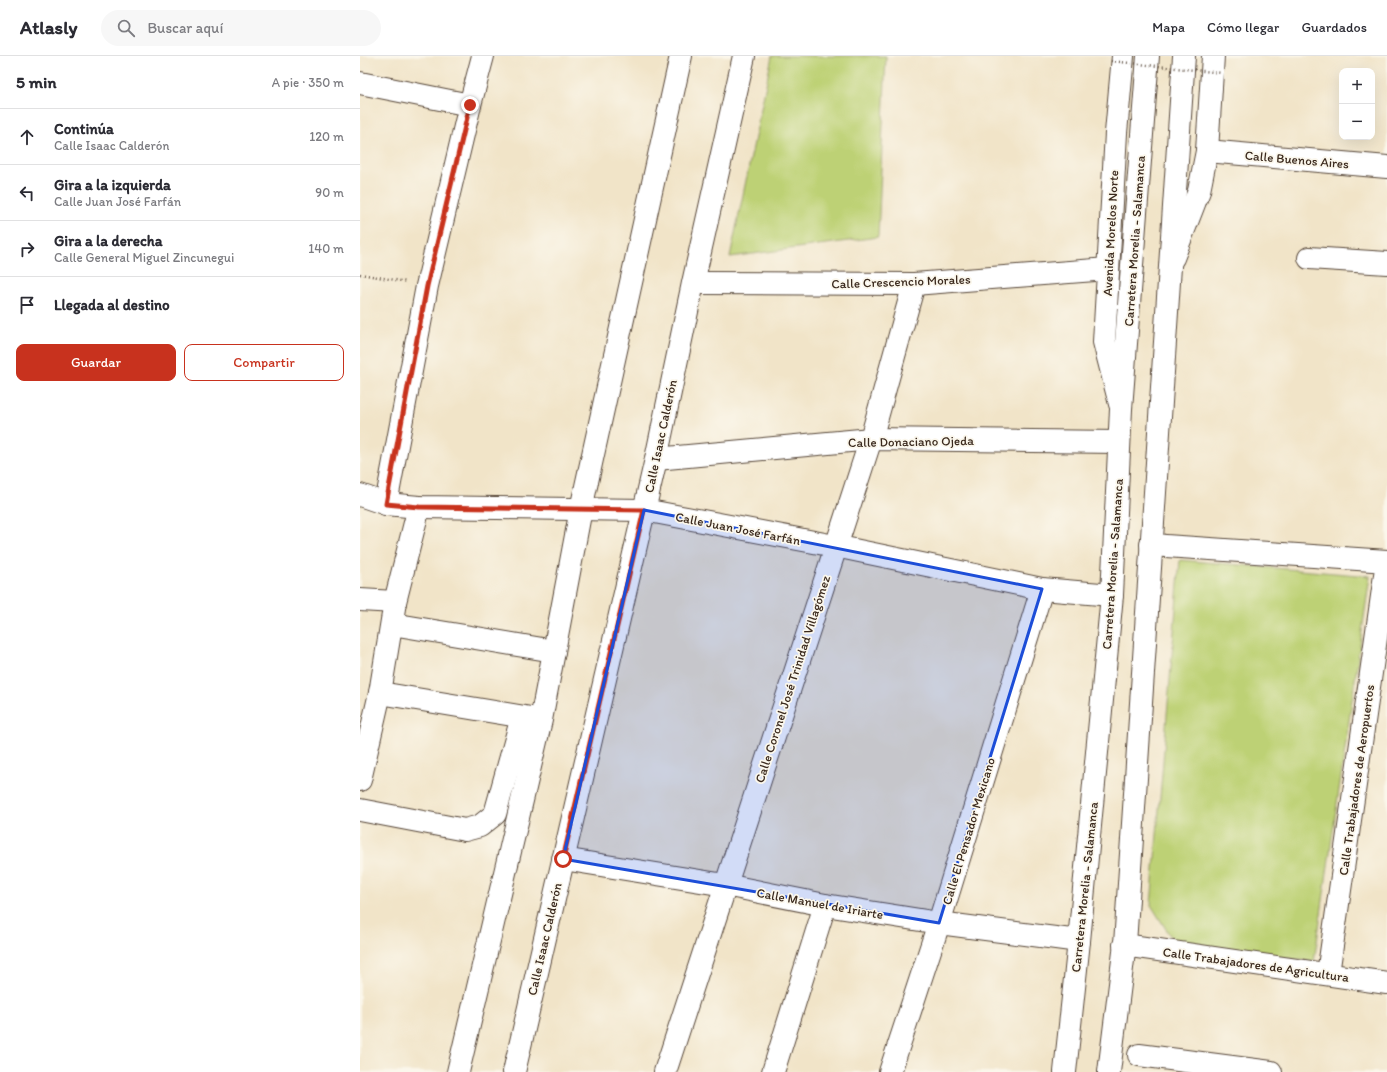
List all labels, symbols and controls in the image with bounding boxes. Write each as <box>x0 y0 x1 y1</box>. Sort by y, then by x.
search box <box>101 10 381 46</box>
text: Atlasly <box>20 16 77 39</box>
icon: search <box>115 17 137 39</box>
text: Buscar aquí <box>147 19 223 37</box>
text: Mapa <box>1152 19 1185 36</box>
text: Cómo llegar <box>1207 19 1279 36</box>
text: Guardados <box>1301 19 1367 36</box>
map controls <box>1339 68 1375 140</box>
button: + <box>1339 68 1375 104</box>
text: 5 min <box>16 72 56 92</box>
text: A pie · 350 m <box>272 75 344 90</box>
route end <box>461 96 479 114</box>
button: − <box>1339 104 1375 140</box>
text: Continúa <box>54 120 114 138</box>
icon: ahead <box>16 126 38 148</box>
text: 120 m <box>309 129 344 144</box>
text: Calle Isaac Calderón <box>54 138 169 153</box>
street label: Calle Buenos Aires <box>1244 147 1350 172</box>
street label: Carretera Morelia - Salamanca <box>1121 155 1148 327</box>
street label: Avenida Morelos Norte <box>1100 170 1121 296</box>
text: Gira a la izquierda <box>54 176 171 194</box>
icon: left <box>16 182 38 204</box>
text: 90 m <box>315 185 344 200</box>
text: Calle Juan José Farfán <box>54 194 181 209</box>
text: Gira a la derecha <box>54 232 163 250</box>
icon: right <box>16 238 38 260</box>
text: 140 m <box>308 241 344 256</box>
text: Calle General Miguel Zincunegui <box>54 250 234 265</box>
street label: Calle Crescencio Morales <box>831 272 971 291</box>
icon: arrive <box>16 294 38 316</box>
text: Llegada al destino <box>54 296 170 314</box>
button: Guardar <box>16 344 176 381</box>
button: Compartir <box>184 344 344 381</box>
street label: Calle Isaac Calderón <box>641 378 680 494</box>
street label: Calle Donaciano Ojeda <box>848 433 974 450</box>
street label: Carretera Morelia - Salamanca <box>1099 478 1126 650</box>
street label: Calle Juan José Farfán <box>674 509 802 548</box>
street label: Calle Coronel José Trinidad Villagómez <box>752 574 833 785</box>
street label: Calle Trabajadores de Aeropuertos <box>1336 683 1377 876</box>
street label: Calle El Pensador Mexicano <box>939 755 998 907</box>
street label: Carretera Morelia - Salamanca <box>1068 801 1101 973</box>
route start <box>554 850 572 868</box>
street label: Calle Isaac Calderón <box>524 881 565 997</box>
street label: Calle Manuel de Iriarte <box>755 885 884 922</box>
street label: Calle Trabajadores de Agricultura <box>1162 944 1350 985</box>

